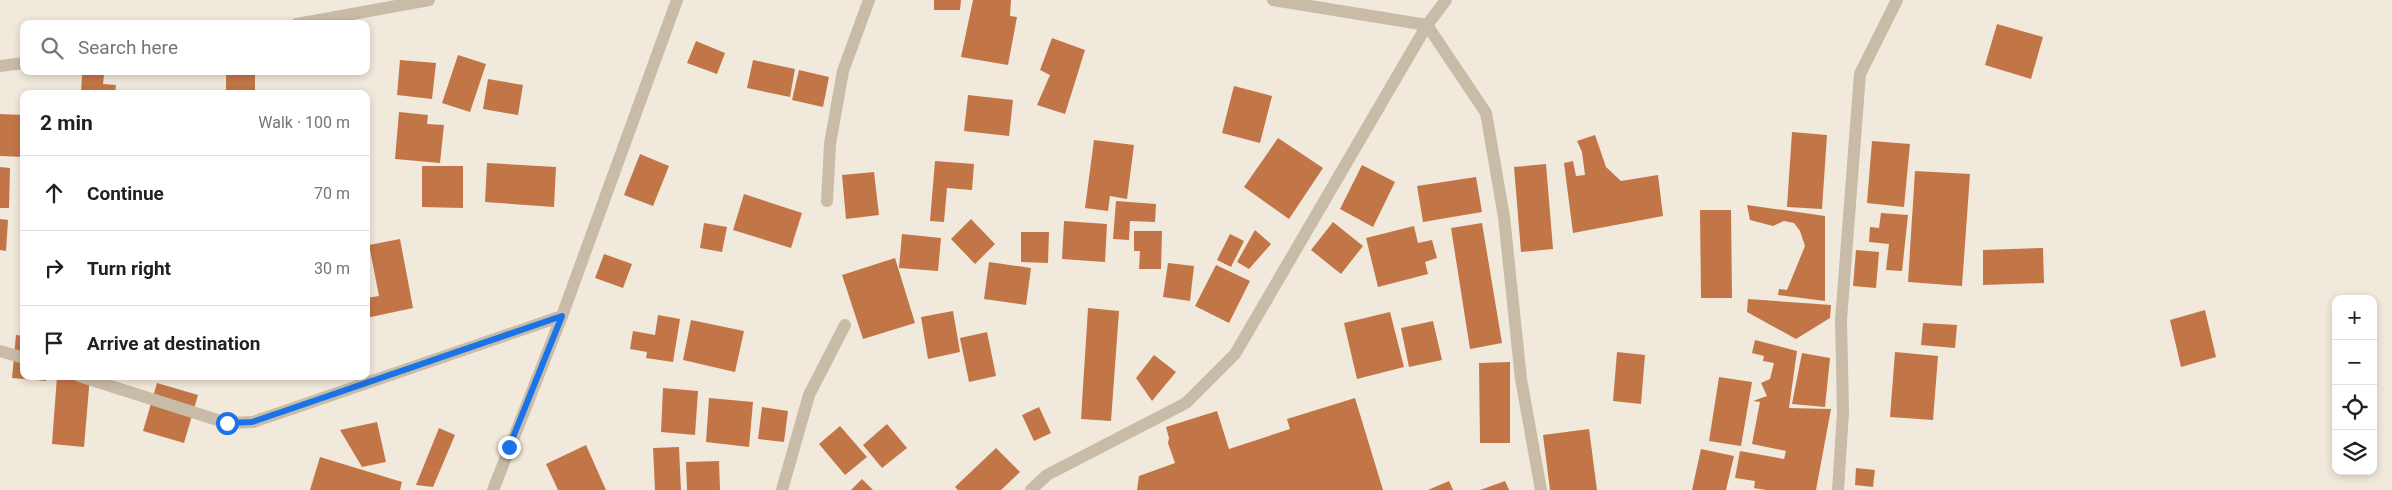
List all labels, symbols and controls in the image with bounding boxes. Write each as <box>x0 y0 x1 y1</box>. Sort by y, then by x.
search box <box>20 20 370 75</box>
icon: search <box>38 34 66 62</box>
text: Search here <box>78 36 178 59</box>
text: 2 min <box>40 111 93 135</box>
text: Walk · 100 m <box>258 113 350 132</box>
icon: ahead <box>40 179 68 207</box>
text: Continue <box>87 182 164 205</box>
text: 70 m <box>314 184 350 203</box>
icon: right <box>40 254 68 282</box>
text: Turn right <box>87 257 171 280</box>
text: 30 m <box>314 259 350 278</box>
map controls <box>2332 295 2377 475</box>
button: + <box>2332 295 2377 340</box>
icon: arrive <box>40 329 68 357</box>
text: Arrive at destination <box>87 332 260 355</box>
button: − <box>2332 340 2377 385</box>
button: locate <box>2332 385 2377 430</box>
route start <box>216 412 239 435</box>
button: layers <box>2332 430 2377 475</box>
route end <box>498 436 521 459</box>

